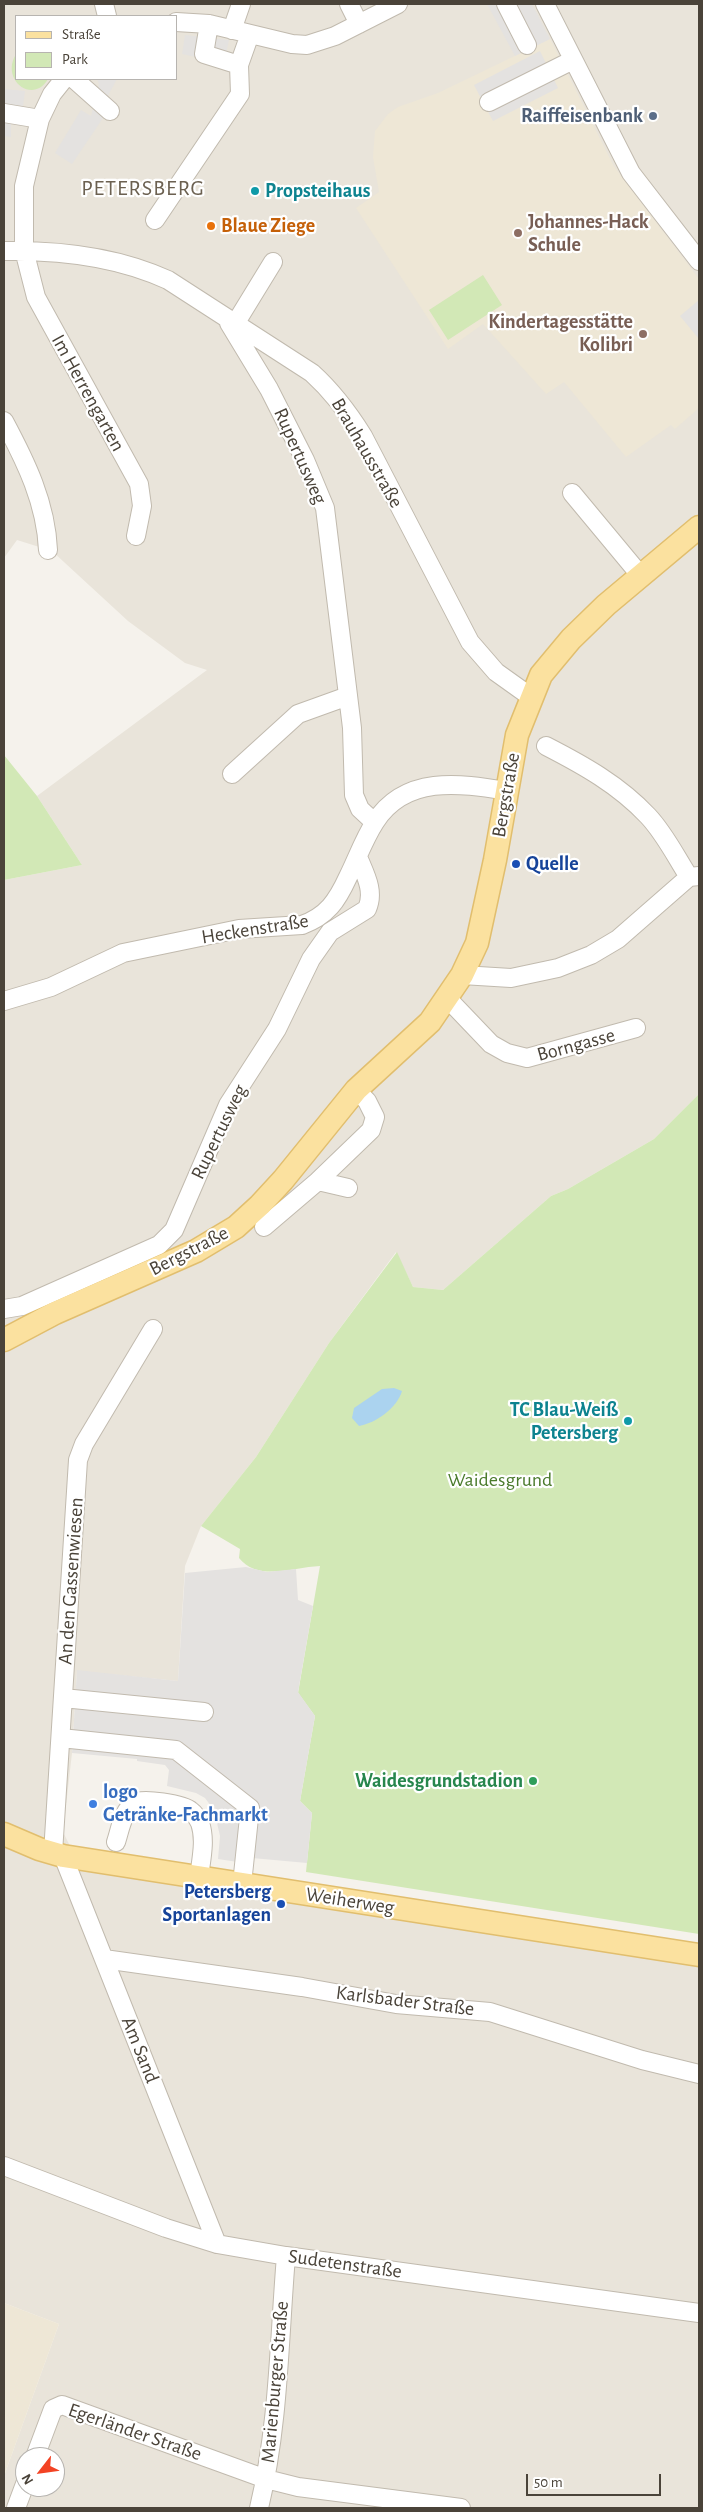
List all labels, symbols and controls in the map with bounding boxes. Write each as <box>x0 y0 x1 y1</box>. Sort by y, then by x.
legend <box>15 15 178 80</box>
text: Straße <box>62 27 101 42</box>
text: Park <box>62 52 88 67</box>
place label: Raiffeisenbank <box>521 104 643 128</box>
marker: Raiffeisenbank <box>647 110 659 122</box>
district label: PETERSBERG <box>80 175 206 201</box>
place label: Propsteihaus <box>265 179 370 203</box>
marker: Propsteihaus <box>249 185 261 197</box>
place label: Johannes-Hack Schule <box>528 210 649 257</box>
place label: Blaue Ziege <box>221 214 315 238</box>
marker: Blaue Ziege <box>205 220 217 232</box>
marker: Johannes-Hack Schule <box>512 227 524 239</box>
place label: Kindertagesstätte Kolibri <box>488 310 633 357</box>
marker: Kindertagesstätte Kolibri <box>637 328 649 340</box>
street label: Im Herrengarten <box>46 330 130 456</box>
street label: Brauhausstraße <box>326 394 408 512</box>
street label: Rupertusweg <box>268 404 332 508</box>
street label: Bergstraße <box>487 751 525 839</box>
place label: Quelle <box>526 852 579 876</box>
marker: Quelle <box>510 858 522 870</box>
street label: Heckenstraße <box>200 909 310 949</box>
street label: Borngasse <box>534 1023 618 1067</box>
street label: Rupertusweg <box>186 1081 252 1183</box>
street label: Bergstraße <box>145 1221 233 1281</box>
place label: TC Blau-Weiß Petersberg <box>510 1398 618 1445</box>
marker: TC Blau-Weiß Petersberg <box>622 1415 634 1427</box>
park label: Waidesgrund <box>448 1468 552 1492</box>
street label: An den Gassenwiesen <box>53 1497 89 1665</box>
place label: Waidesgrundstadion <box>355 1769 523 1793</box>
marker: Waidesgrundstadion <box>527 1775 539 1787</box>
place label: logo Getränke-Fachmarkt <box>103 1780 268 1827</box>
marker: logo Getränke-Fachmarkt <box>87 1798 99 1810</box>
place label: Petersberg Sportanlagen <box>162 1880 271 1927</box>
street label: Weiherweg <box>304 1882 396 1920</box>
marker: Petersberg Sportanlagen <box>275 1898 287 1910</box>
street label: Karlsbader Straße <box>335 1981 475 2021</box>
street label: Am Sand <box>116 2013 164 2087</box>
street label: Sudetenstraße <box>287 2244 403 2284</box>
street label: Marienburger Straße <box>256 2300 294 2464</box>
street label: Egerländer Straße <box>65 2398 205 2466</box>
north arrow <box>15 2447 65 2497</box>
scale bar <box>528 2464 663 2496</box>
text: N <box>19 2471 36 2487</box>
text: 50 m <box>534 2475 563 2490</box>

